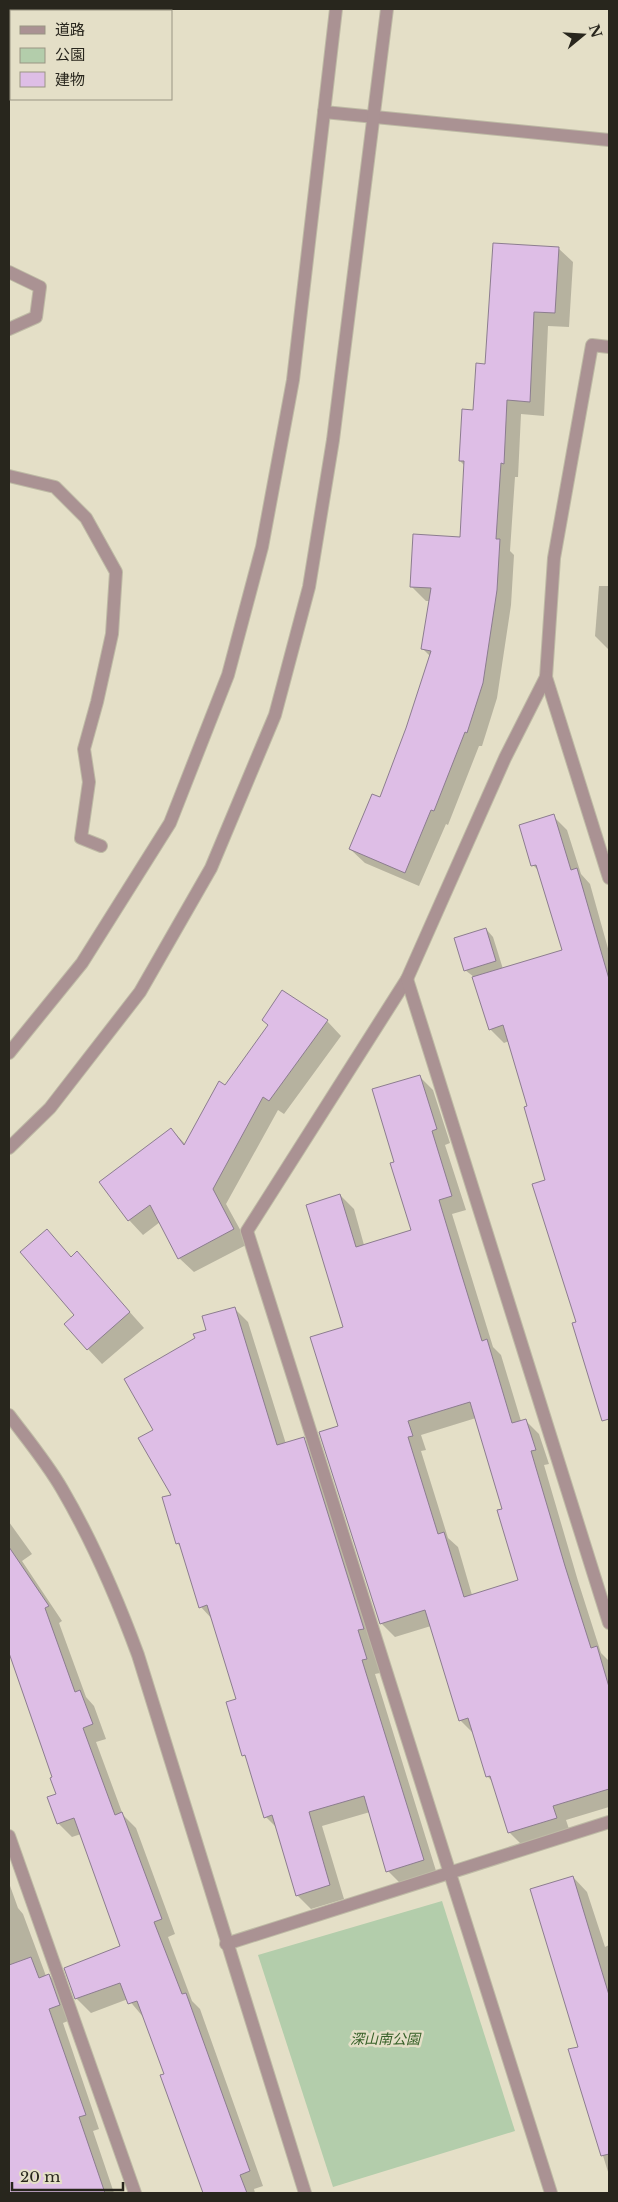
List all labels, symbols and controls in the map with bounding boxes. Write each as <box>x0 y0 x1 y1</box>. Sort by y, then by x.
legend <box>10 10 172 100</box>
north arrow <box>558 10 608 60</box>
text: 道路 <box>55 20 85 39</box>
text: N <box>585 22 606 40</box>
text: 公園 <box>55 45 85 64</box>
text: 建物 <box>55 70 85 89</box>
park label: 深山南公園 <box>350 2030 422 2048</box>
scale bar <box>12 2160 124 2192</box>
text: 20 m <box>20 2167 60 2186</box>

